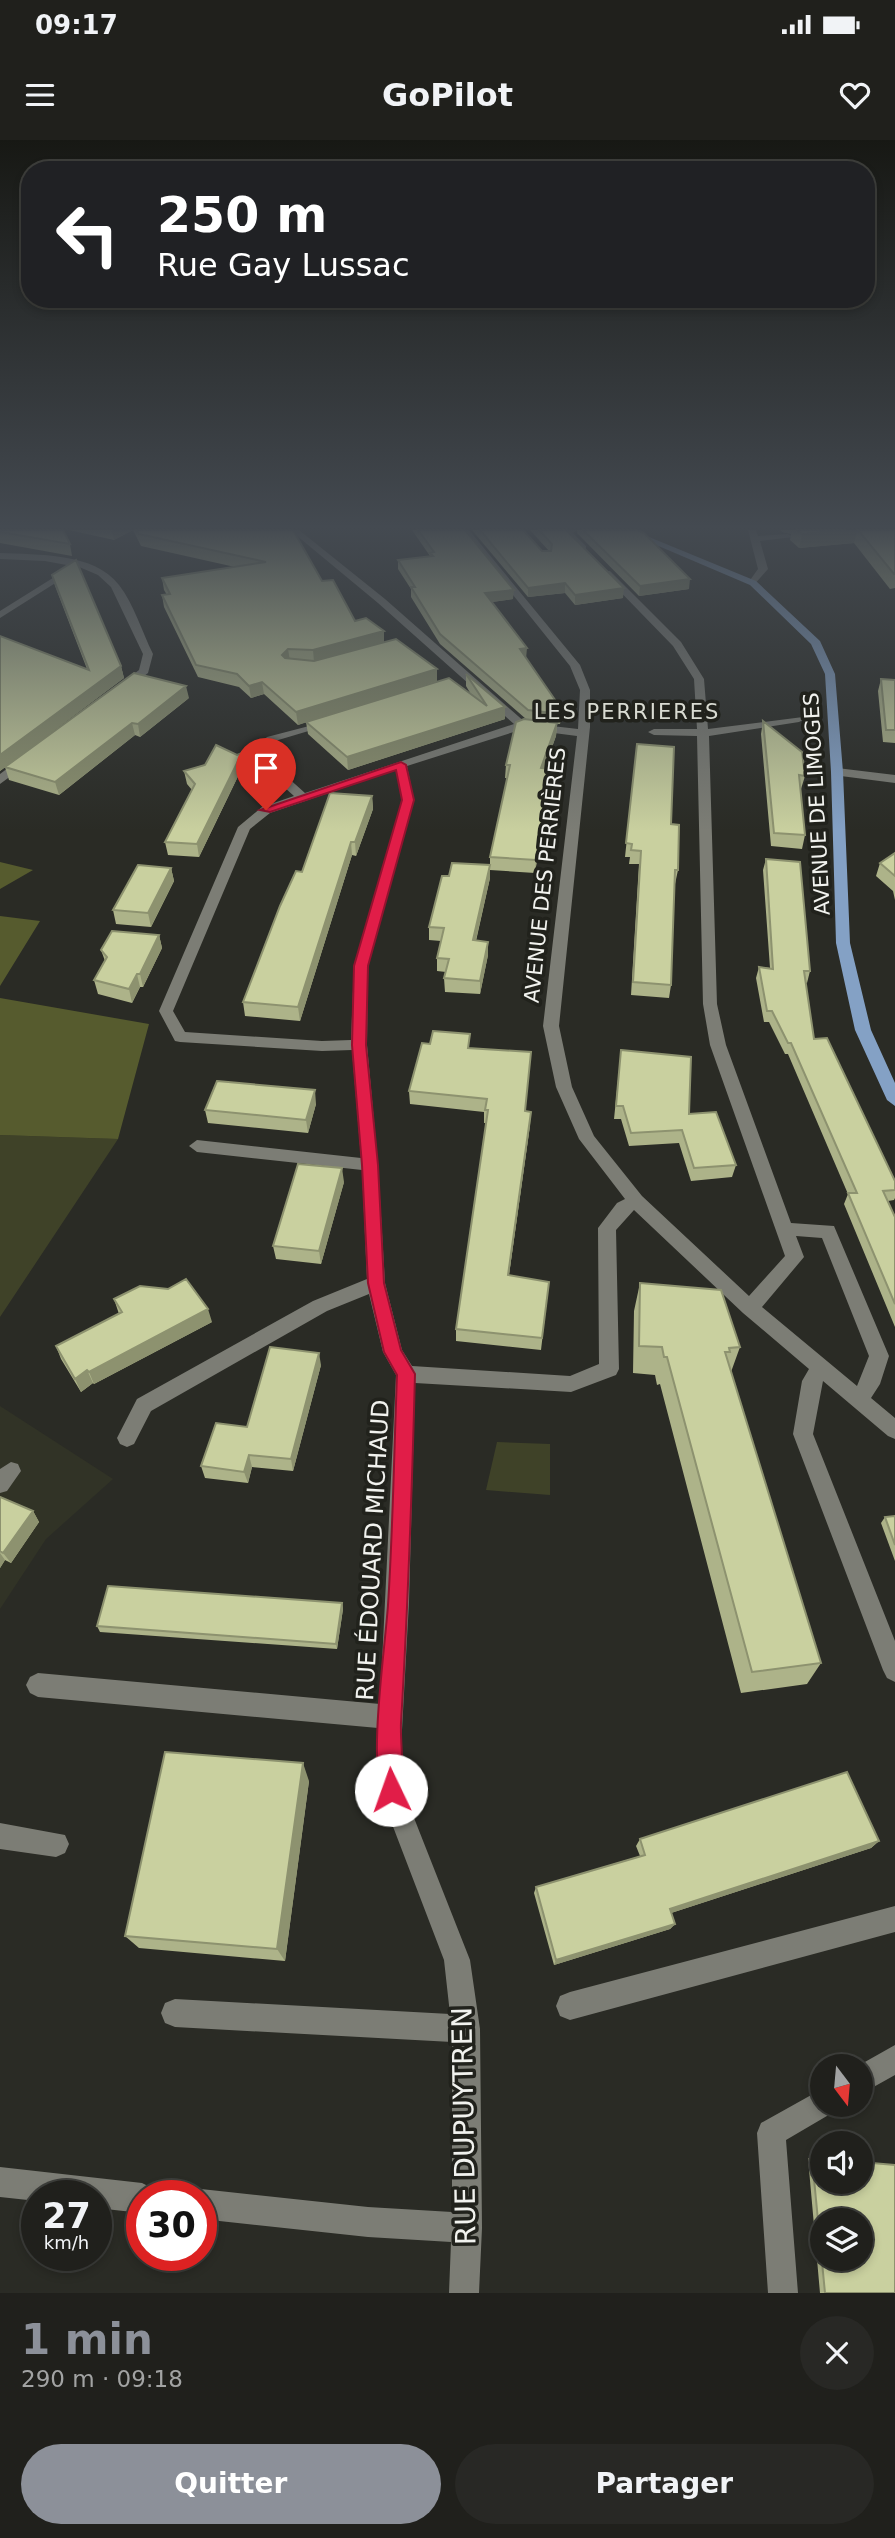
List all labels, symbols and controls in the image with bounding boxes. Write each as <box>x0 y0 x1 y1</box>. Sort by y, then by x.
text: 09:17 <box>35 10 118 40</box>
icon: menu <box>21 76 59 114</box>
text: GoPilot <box>382 76 513 114</box>
icon: heart <box>836 76 874 114</box>
text: 250 m <box>157 187 327 244</box>
icon: left <box>42 189 133 280</box>
text: Rue Gay Lussac <box>157 246 410 284</box>
street label: AVENUE DE LIMOGES <box>799 692 835 916</box>
district label: LES PERRIERES <box>534 700 720 724</box>
pin <box>236 738 296 810</box>
street label: AVENUE DES PERRIÈRES <box>519 746 570 1004</box>
icon: arrive <box>247 749 285 787</box>
street label: RUE ÉDOUARD MICHAUD <box>350 1399 395 1701</box>
position arrow <box>354 1753 428 1827</box>
street label: RUE DUPUYTREN <box>445 2007 483 2245</box>
north arrow <box>810 2054 873 2118</box>
map controls <box>810 2054 873 2271</box>
button: sound <box>810 2131 873 2194</box>
speed limit sign: 30 <box>126 2180 217 2271</box>
text: 27 <box>42 2196 91 2236</box>
button: layers <box>810 2208 873 2271</box>
text: km/h <box>44 2232 89 2253</box>
text: 1 min <box>21 2315 153 2364</box>
button: close <box>800 2316 874 2390</box>
text: 290 m · 09:18 <box>21 2366 183 2392</box>
button: Quitter <box>21 2444 441 2524</box>
button: Partager <box>455 2444 874 2524</box>

